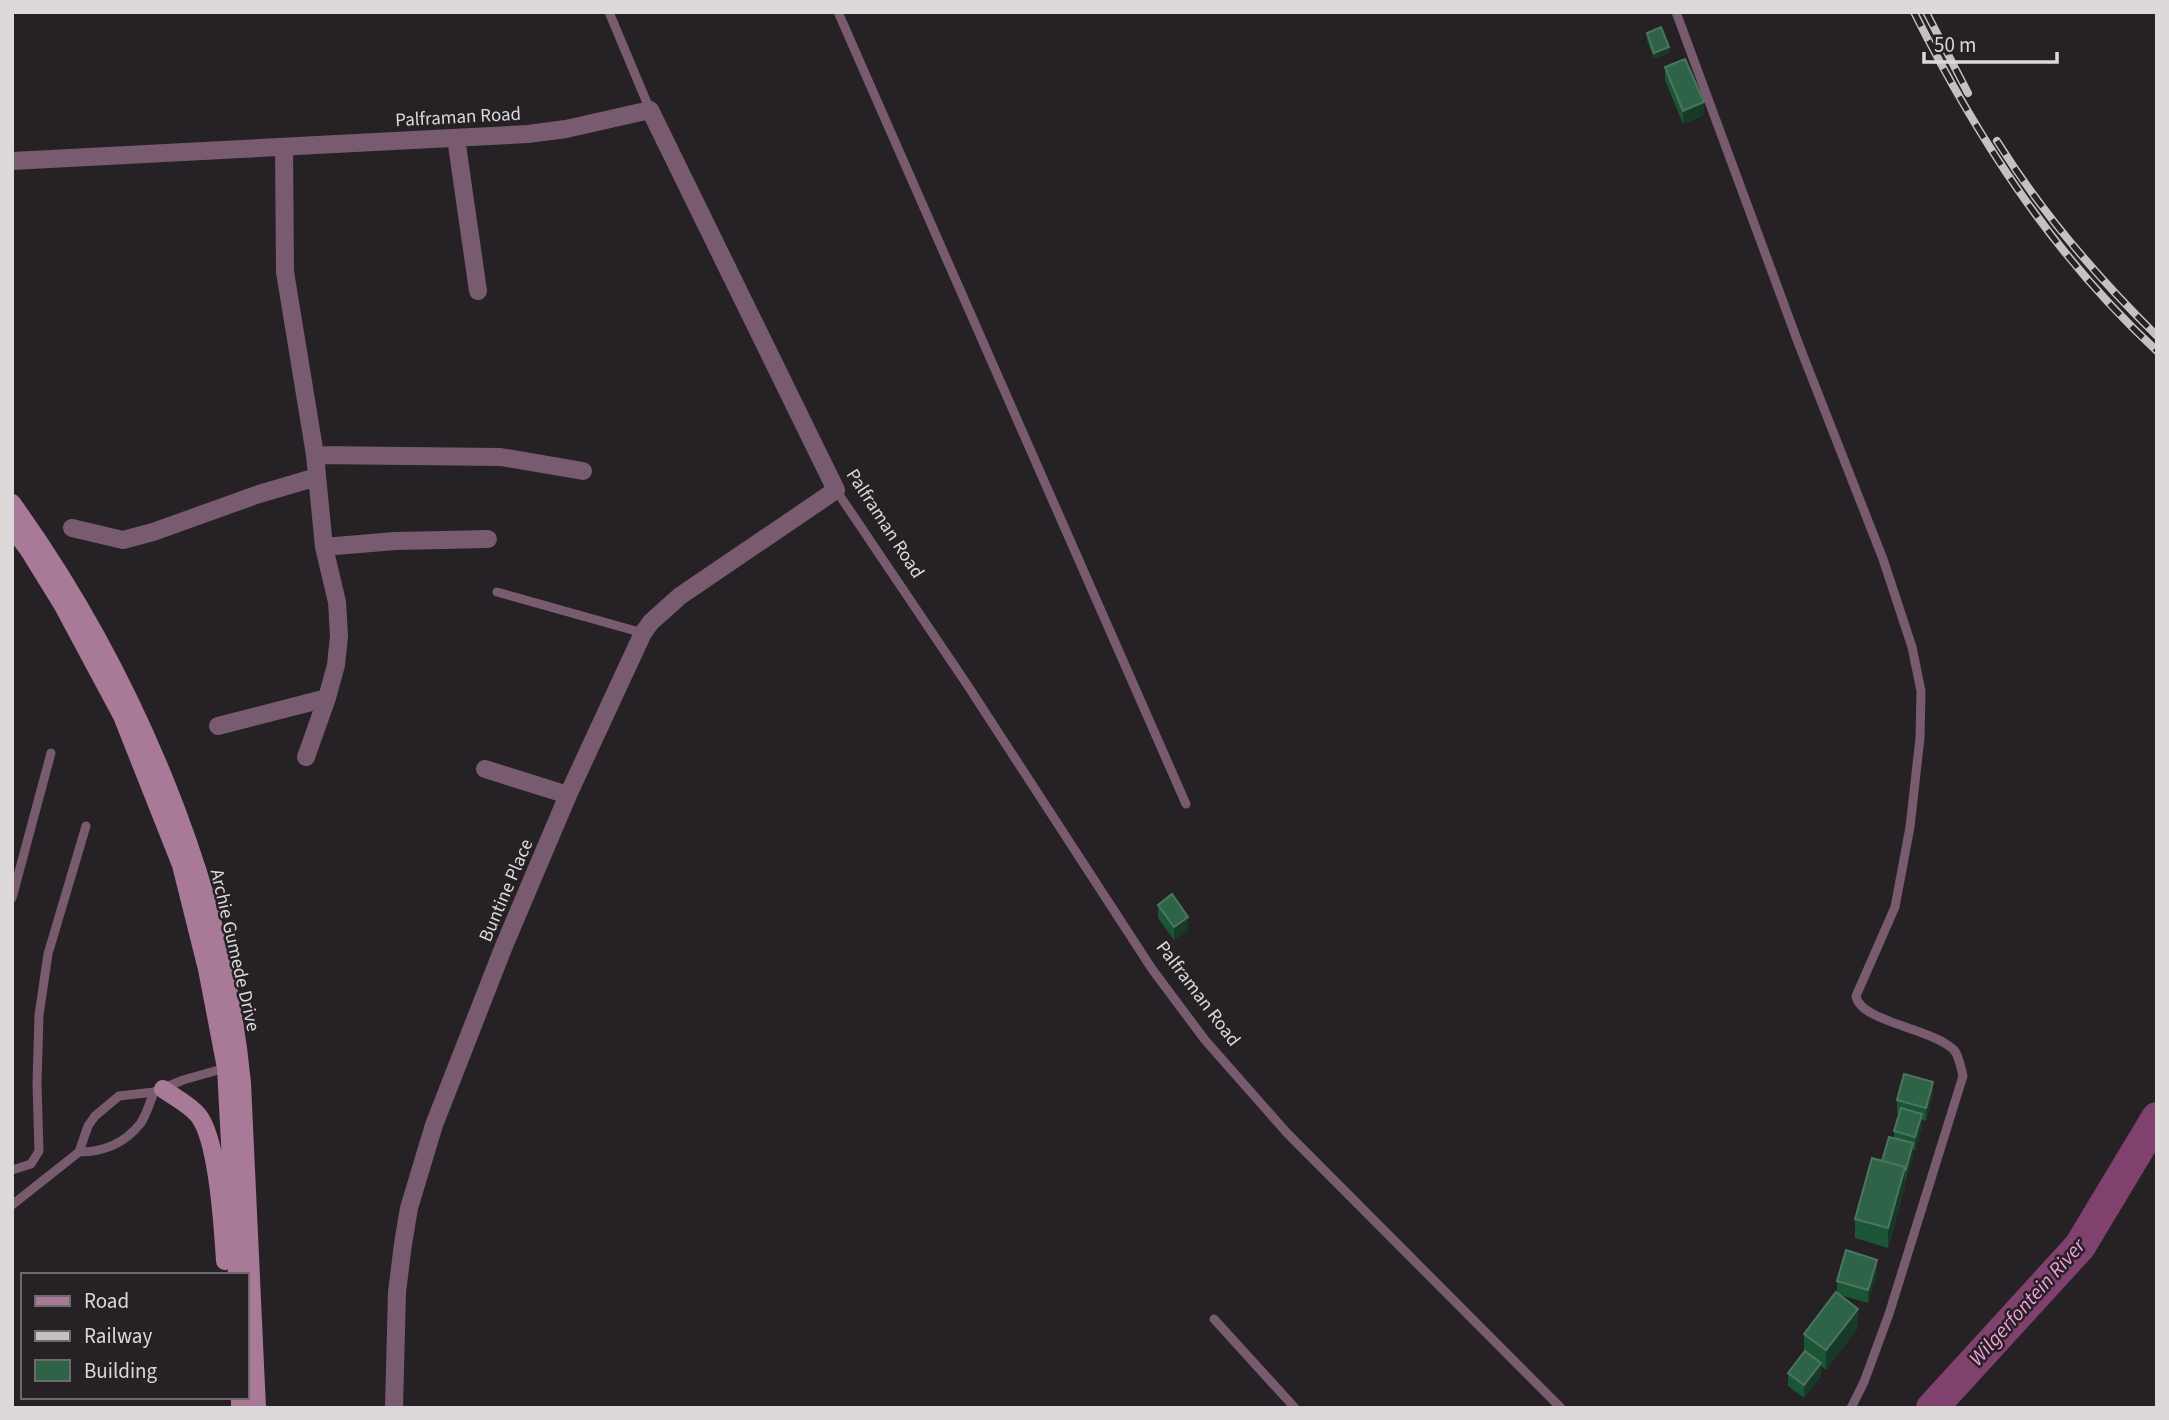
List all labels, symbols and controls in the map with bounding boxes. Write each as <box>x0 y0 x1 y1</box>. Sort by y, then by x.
scale bar <box>1924 21 2057 65</box>
text: 50 m <box>1934 30 1976 60</box>
street label: Palframan Road <box>394 101 522 134</box>
street label: Palframan Road <box>839 464 930 584</box>
street label: Buntine Place <box>473 835 540 946</box>
street label: Archie Gumede Drive <box>203 867 266 1034</box>
street label: Palframan Road <box>1149 935 1246 1052</box>
water label: Wilgerfontein River <box>1962 1231 2093 1372</box>
legend <box>21 1273 248 1399</box>
text: Road <box>84 1286 129 1316</box>
text: Railway <box>84 1321 152 1351</box>
text: Building <box>84 1356 158 1386</box>

